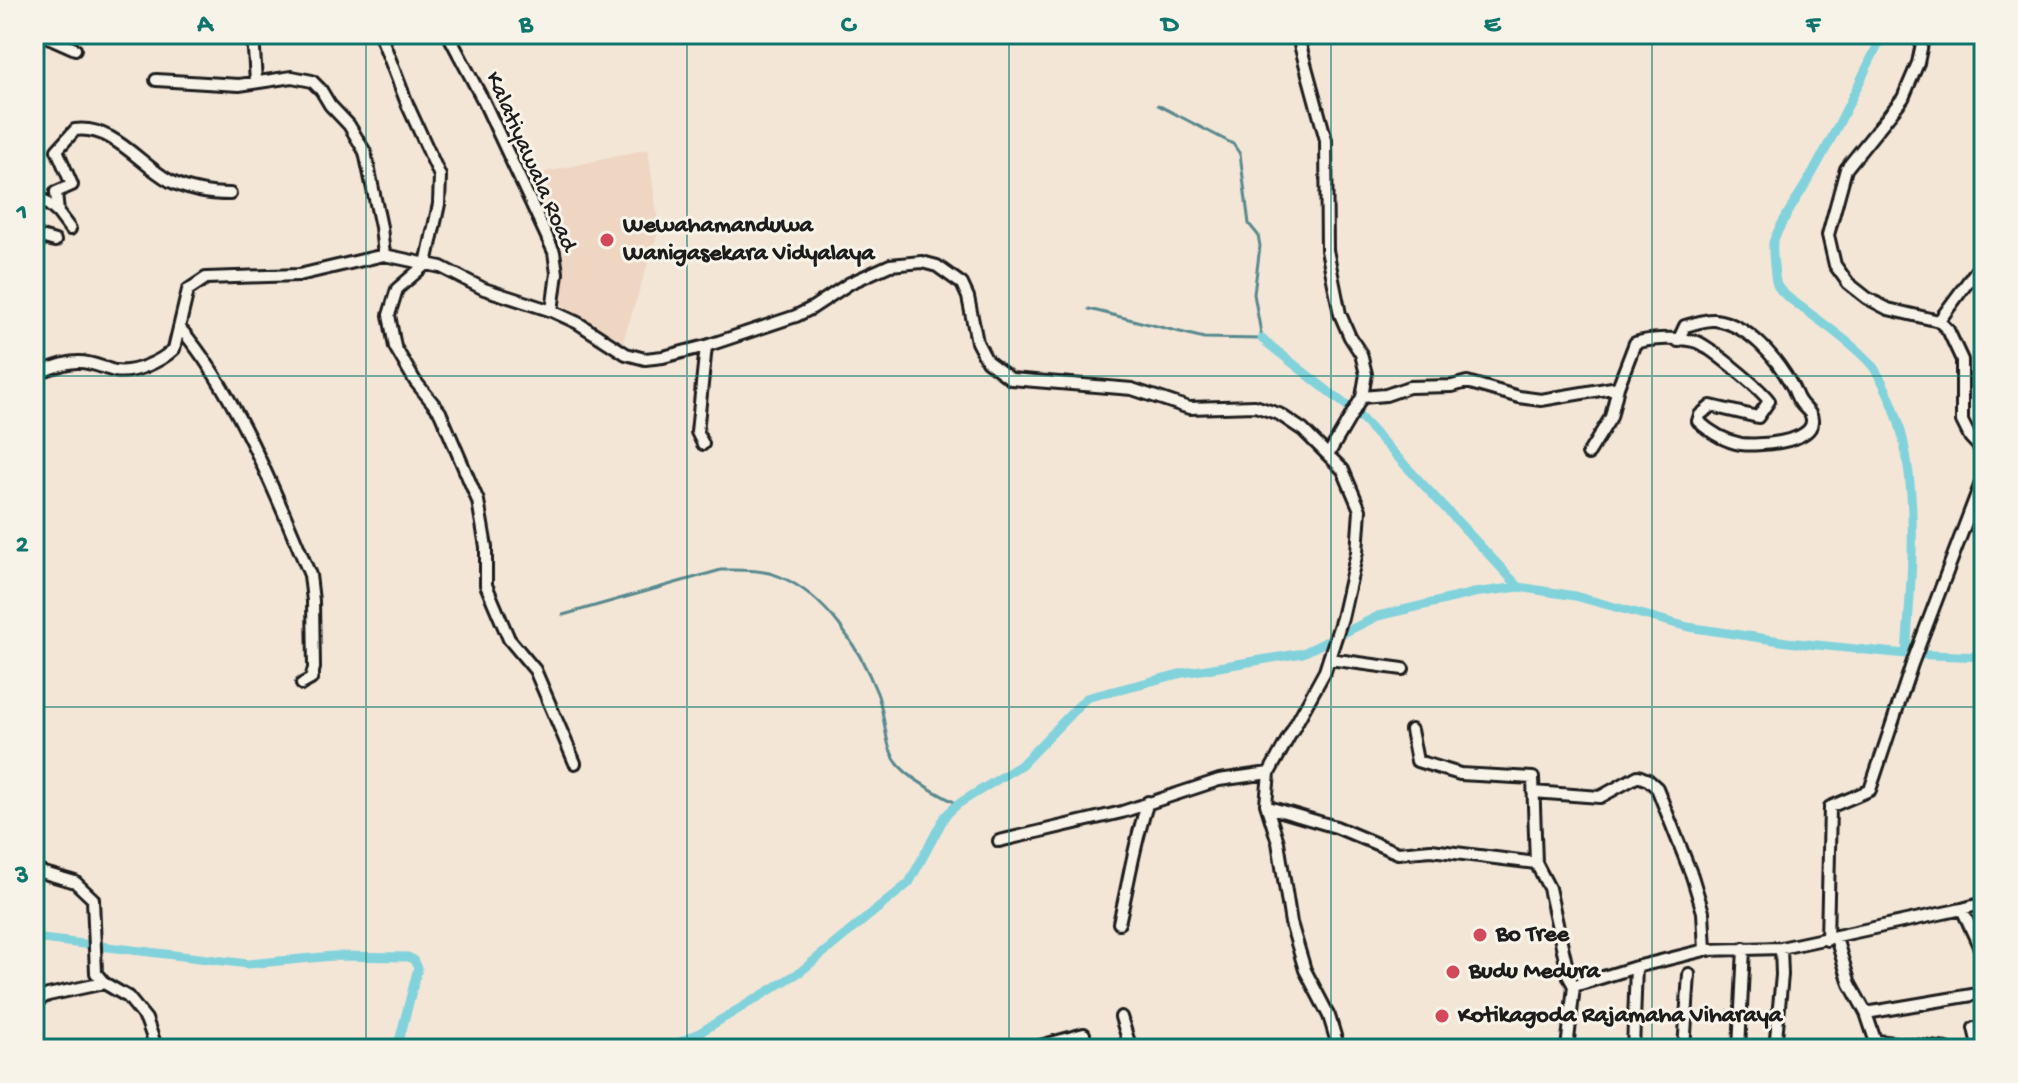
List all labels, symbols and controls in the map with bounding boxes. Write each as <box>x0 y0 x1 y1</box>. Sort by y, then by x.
text: A <box>196 11 214 42</box>
text: B <box>518 11 534 42</box>
text: C <box>841 11 858 42</box>
text: D <box>1160 11 1180 42</box>
text: E <box>1484 11 1502 42</box>
text: F <box>1805 11 1821 42</box>
street label: Kalatiyawala Road <box>477 68 583 258</box>
text: 1 <box>16 199 27 230</box>
place label: Wewahamanduwa Wanigasekara Vidyalaya <box>622 212 876 269</box>
marker: Wewahamanduwa Wanigasekara Vidyalaya <box>598 231 616 249</box>
text: 2 <box>16 531 29 562</box>
text: 3 <box>14 862 29 893</box>
place label: Bo Tree <box>1495 921 1571 950</box>
marker: Bo Tree <box>1471 926 1489 944</box>
place label: Budu Medura <box>1468 958 1601 987</box>
marker: Budu Medura <box>1444 963 1462 981</box>
place label: Kotikagoda Rajamaha Viharaya <box>1457 1002 1784 1031</box>
marker: Kotikagoda Rajamaha Viharaya <box>1433 1007 1451 1025</box>

